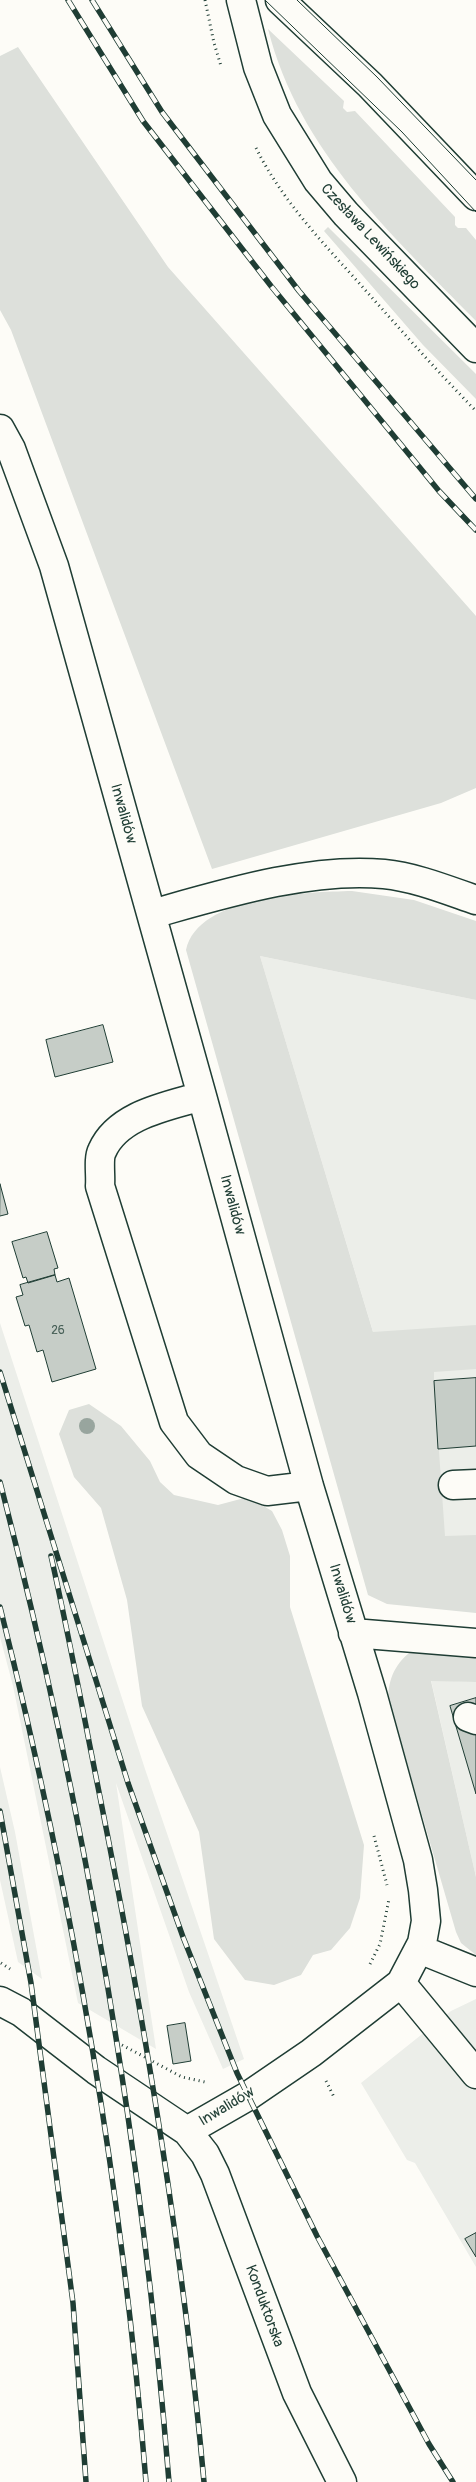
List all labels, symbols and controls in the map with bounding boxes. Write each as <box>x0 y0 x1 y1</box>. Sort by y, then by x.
street label: Czesława Lewińskiego <box>316 180 424 294</box>
street label: Inwalidów <box>106 782 140 846</box>
street label: Inwalidów <box>215 1173 249 1237</box>
house number: 26 <box>51 1324 65 1338</box>
street label: Inwalidów <box>324 1562 360 1626</box>
street label: Inwalidów <box>196 2083 258 2131</box>
street label: Konduktorska <box>241 2263 287 2349</box>

